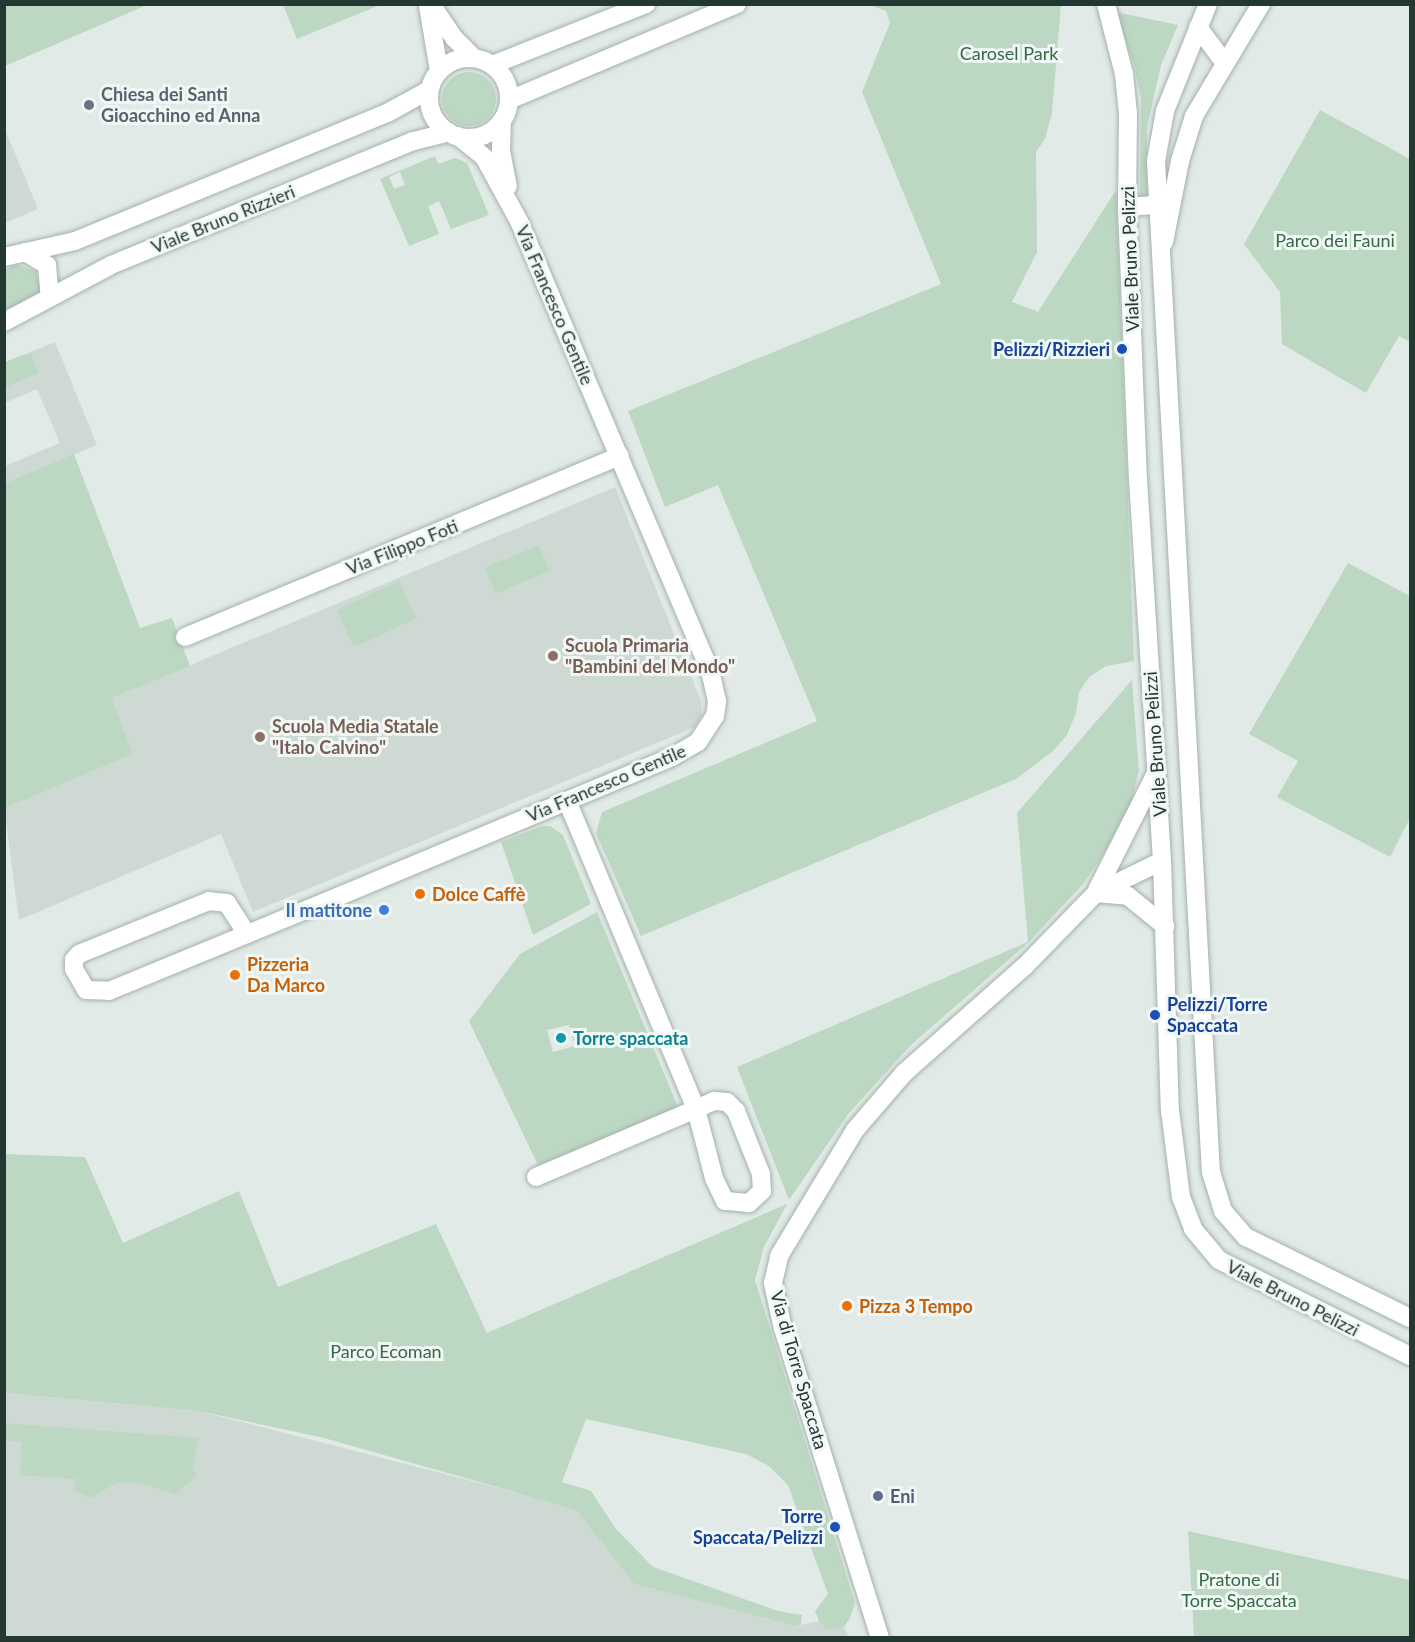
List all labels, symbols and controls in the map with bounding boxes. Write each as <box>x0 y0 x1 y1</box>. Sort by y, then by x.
park label: Carosel Park <box>960 42 1058 64</box>
place label: Chiesa dei Santi Gioacchino ed Anna <box>101 84 261 127</box>
marker: Chiesa dei Santi Gioacchino ed Anna <box>82 98 96 112</box>
street label: Viale Bruno Rizzieri <box>148 180 298 258</box>
street label: Viale Bruno Pelizzi <box>1117 186 1143 332</box>
street label: Via Francesco Gentile <box>512 222 598 388</box>
park label: Parco dei Fauni <box>1275 229 1395 251</box>
place label: Pelizzi/Rizzieri <box>993 338 1110 360</box>
marker: Pelizzi/Rizzieri <box>1115 342 1129 356</box>
street label: Via Filippo Foti <box>343 515 461 579</box>
place label: Scuola Primaria "Bambini del Mondo" <box>565 635 735 678</box>
marker: Scuola Primaria "Bambini del Mondo" <box>546 649 560 663</box>
street label: Viale Bruno Pelizzi <box>1139 671 1171 817</box>
place label: Scuola Media Statale "Italo Calvino" <box>272 716 439 758</box>
marker: Scuola Media Statale "Italo Calvino" <box>253 730 267 744</box>
street label: Via Francesco Gentile <box>523 740 689 826</box>
place label: Dolce Caffè <box>432 883 525 905</box>
marker: Dolce Caffè <box>413 887 427 901</box>
place label: Il matitone <box>286 899 372 921</box>
marker: Il matitone <box>377 903 391 917</box>
place label: Pizzeria Da Marco <box>247 954 325 996</box>
marker: Pizzeria Da Marco <box>228 968 242 982</box>
place label: Pelizzi/Torre Spaccata <box>1167 994 1268 1036</box>
marker: Pelizzi/Torre Spaccata <box>1148 1008 1162 1022</box>
place label: Torre spaccata <box>573 1027 688 1049</box>
marker: Torre spaccata <box>554 1031 568 1045</box>
street label: Viale Bruno Pelizzi <box>1223 1255 1363 1341</box>
street label: Via di Torre Spaccata <box>766 1288 832 1452</box>
place label: Pizza 3 Tempo <box>859 1295 973 1317</box>
marker: Pizza 3 Tempo <box>840 1299 854 1313</box>
park label: Parco Ecoman <box>330 1340 442 1362</box>
place label: Eni <box>890 1485 915 1507</box>
marker: Eni <box>871 1489 885 1503</box>
place label: Torre Spaccata/Pelizzi <box>693 1506 823 1549</box>
marker: Torre Spaccata/Pelizzi <box>828 1520 842 1534</box>
park label: Pratone di Torre Spaccata <box>1181 1569 1297 1612</box>

